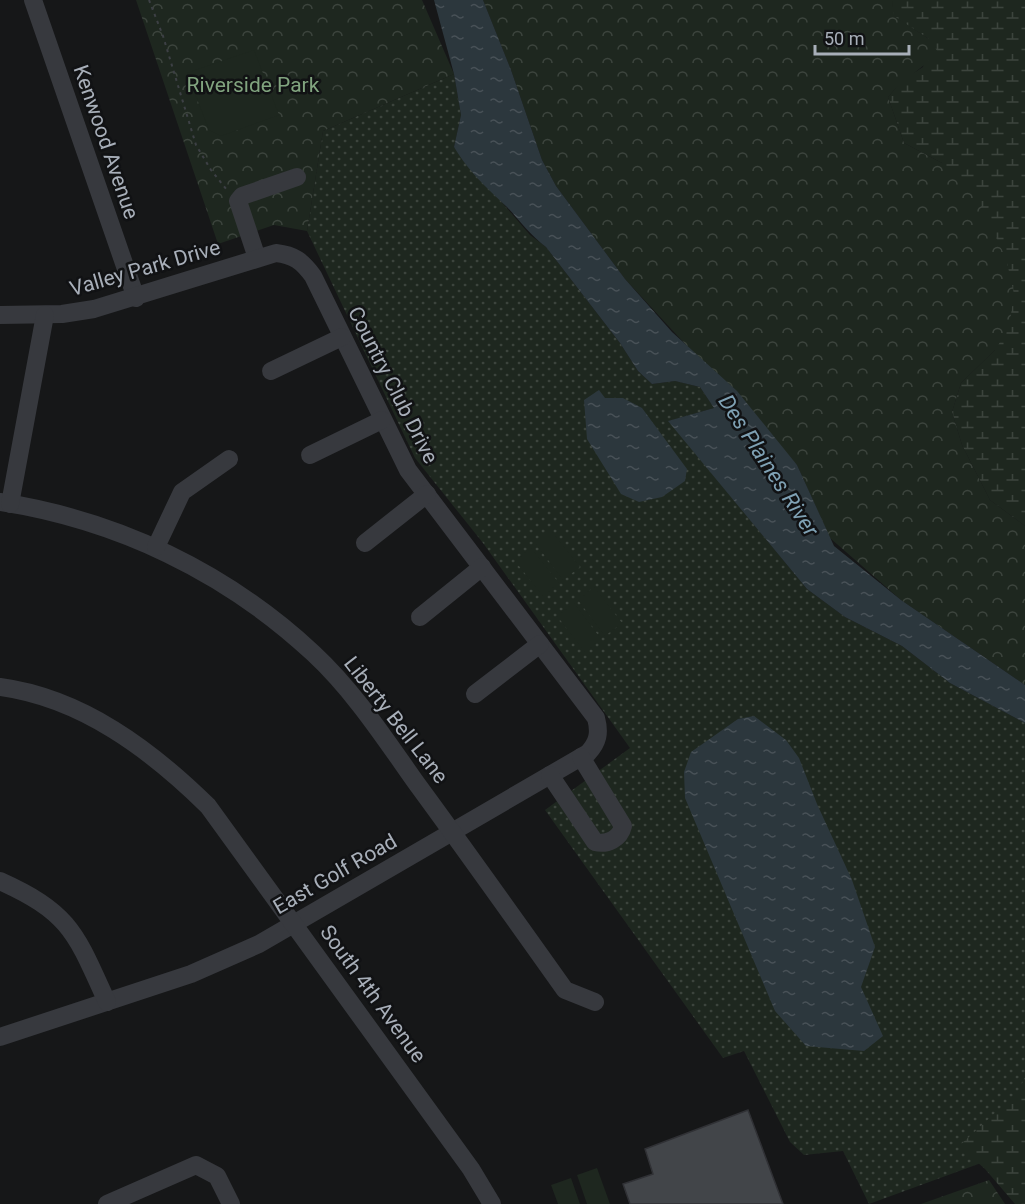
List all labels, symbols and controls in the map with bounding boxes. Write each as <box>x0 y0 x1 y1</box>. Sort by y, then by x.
scale bar <box>815 18 910 56</box>
text: 50 m <box>824 28 864 49</box>
street label: Kenwood Avenue <box>68 62 144 222</box>
park label: Riverside Park <box>187 73 320 97</box>
street label: Valley Park Drive <box>67 235 223 301</box>
street label: Country Club Drive <box>343 303 443 467</box>
water label: Des Plaines River <box>714 390 824 541</box>
street label: Liberty Bell Lane <box>339 652 453 788</box>
street label: East Golf Road <box>269 829 401 919</box>
street label: South 4th Avenue <box>315 921 431 1067</box>

